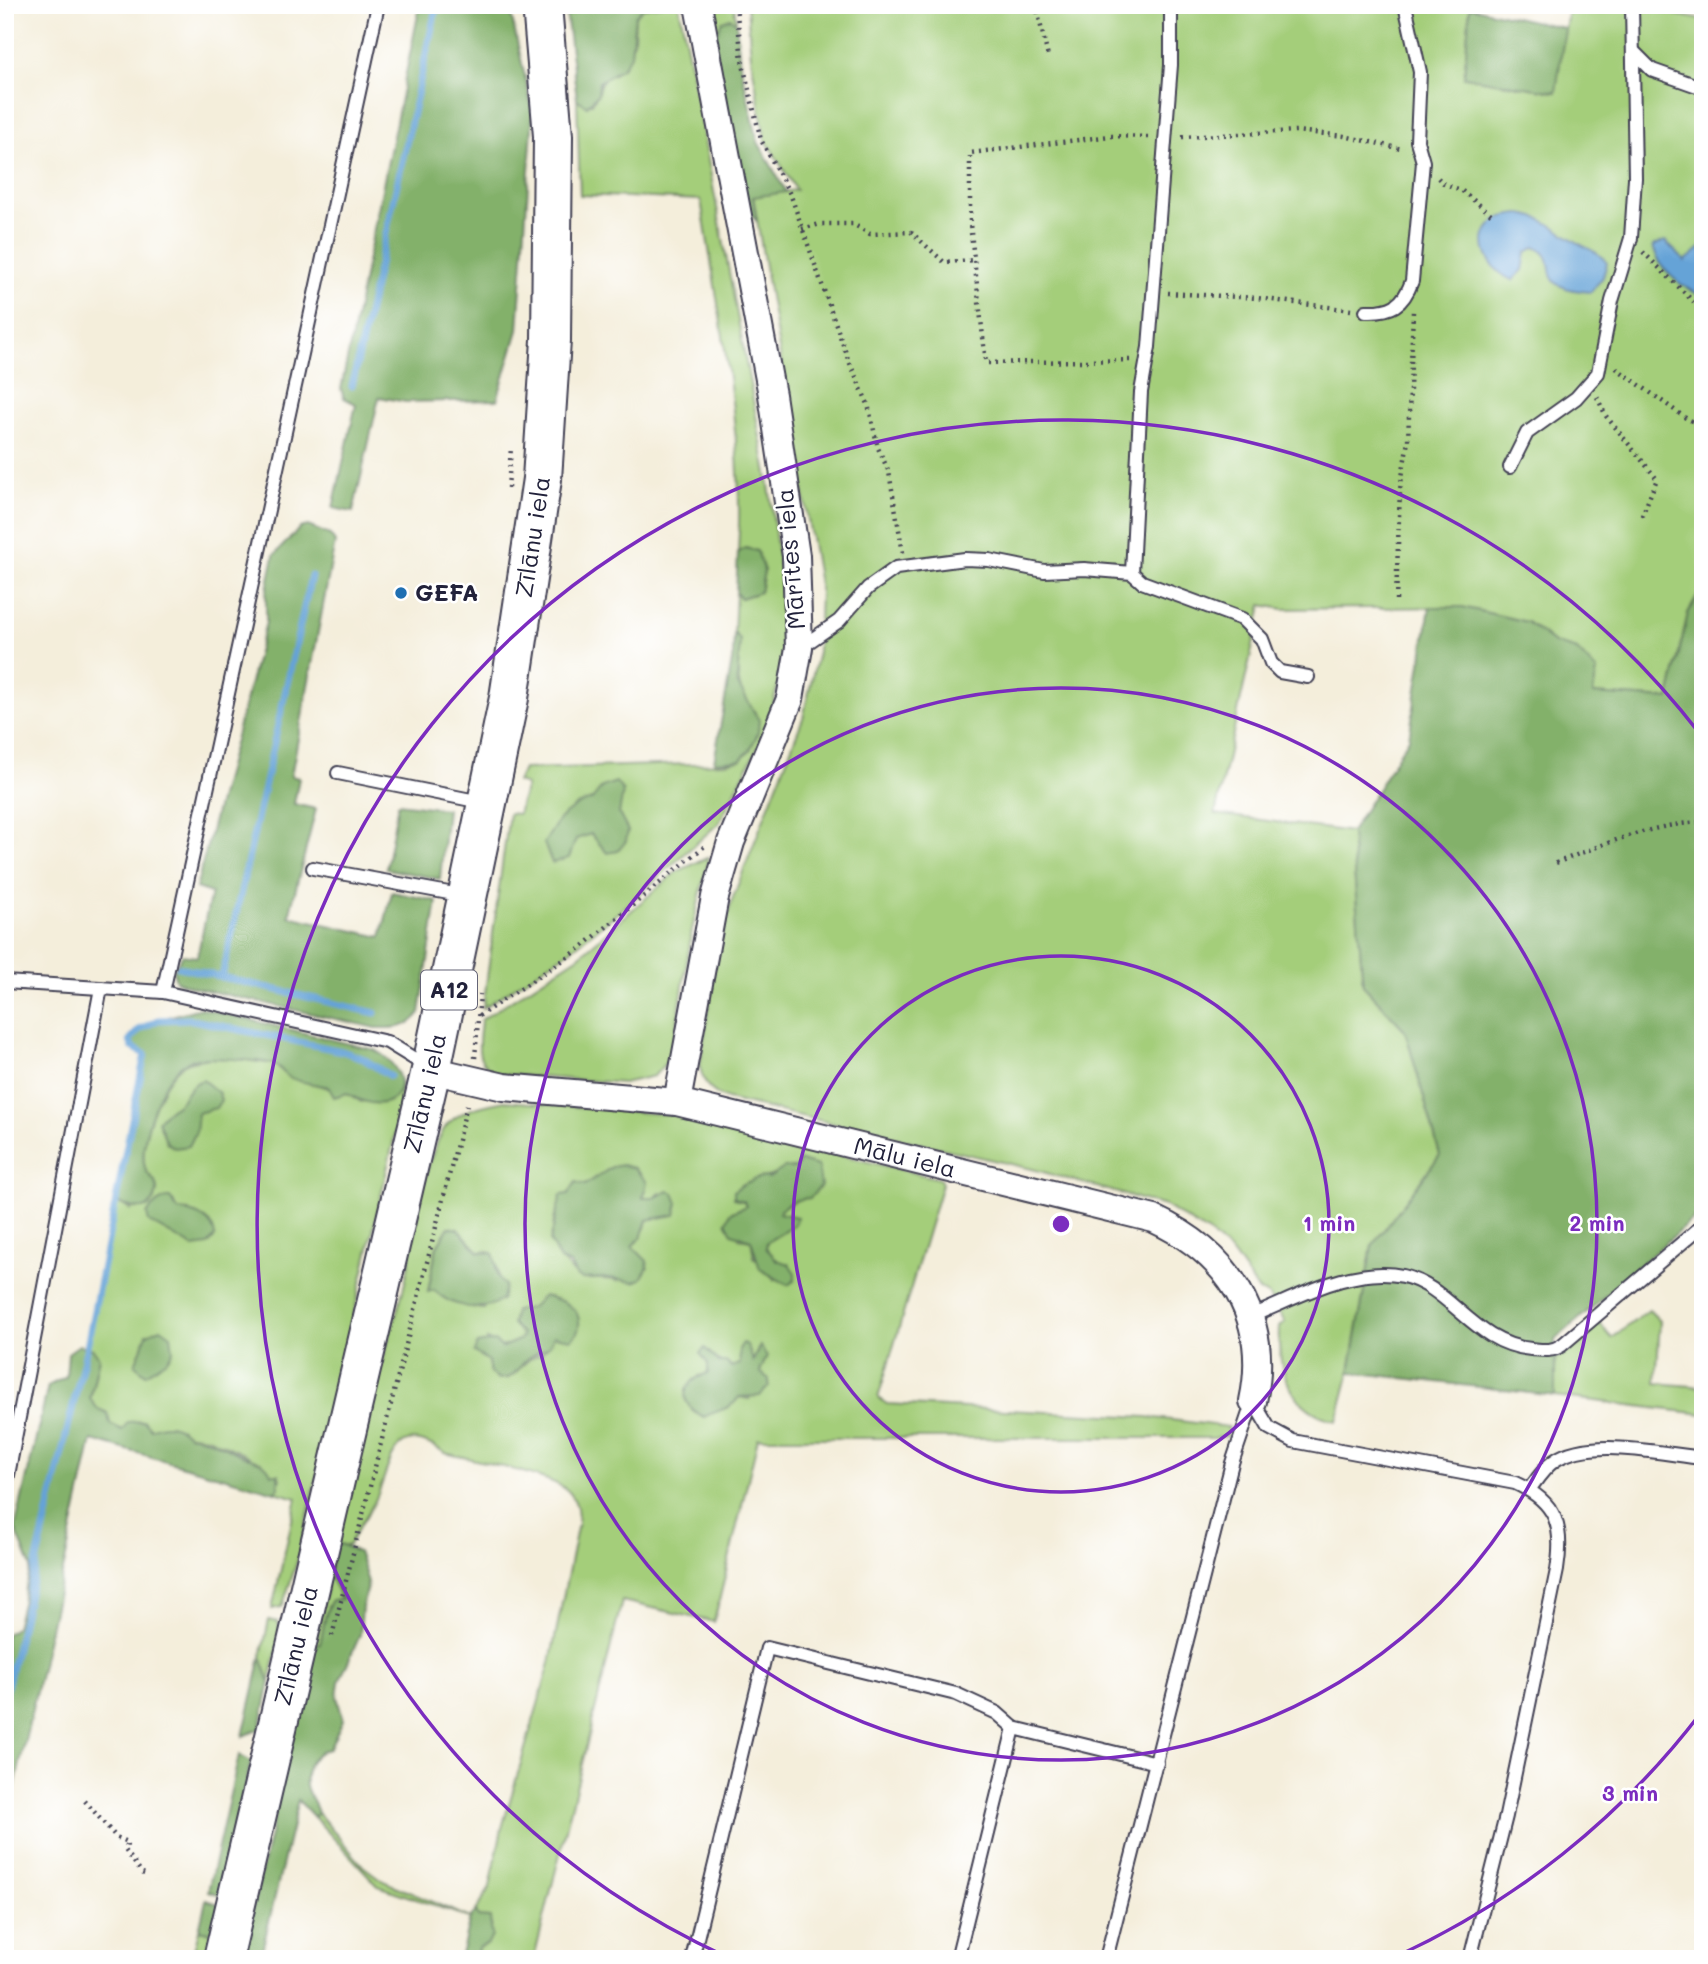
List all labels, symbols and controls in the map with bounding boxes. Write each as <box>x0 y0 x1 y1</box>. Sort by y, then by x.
street label: Zīlānu iela <box>507 474 556 599</box>
street label: Mārītes iela <box>768 487 811 631</box>
place label: GEFA <box>415 576 479 607</box>
marker: GEFA <box>393 585 409 601</box>
road number: A12 <box>421 970 477 1009</box>
street label: Zīlānu iela <box>395 1030 452 1156</box>
street label: Mālu iela <box>851 1129 959 1184</box>
text: 1 min <box>1303 1209 1355 1236</box>
text: 2 min <box>1569 1209 1625 1236</box>
centre of rings <box>1049 1212 1073 1236</box>
street label: Zīlānu iela <box>266 1582 324 1708</box>
text: 3 min <box>1602 1779 1658 1806</box>

